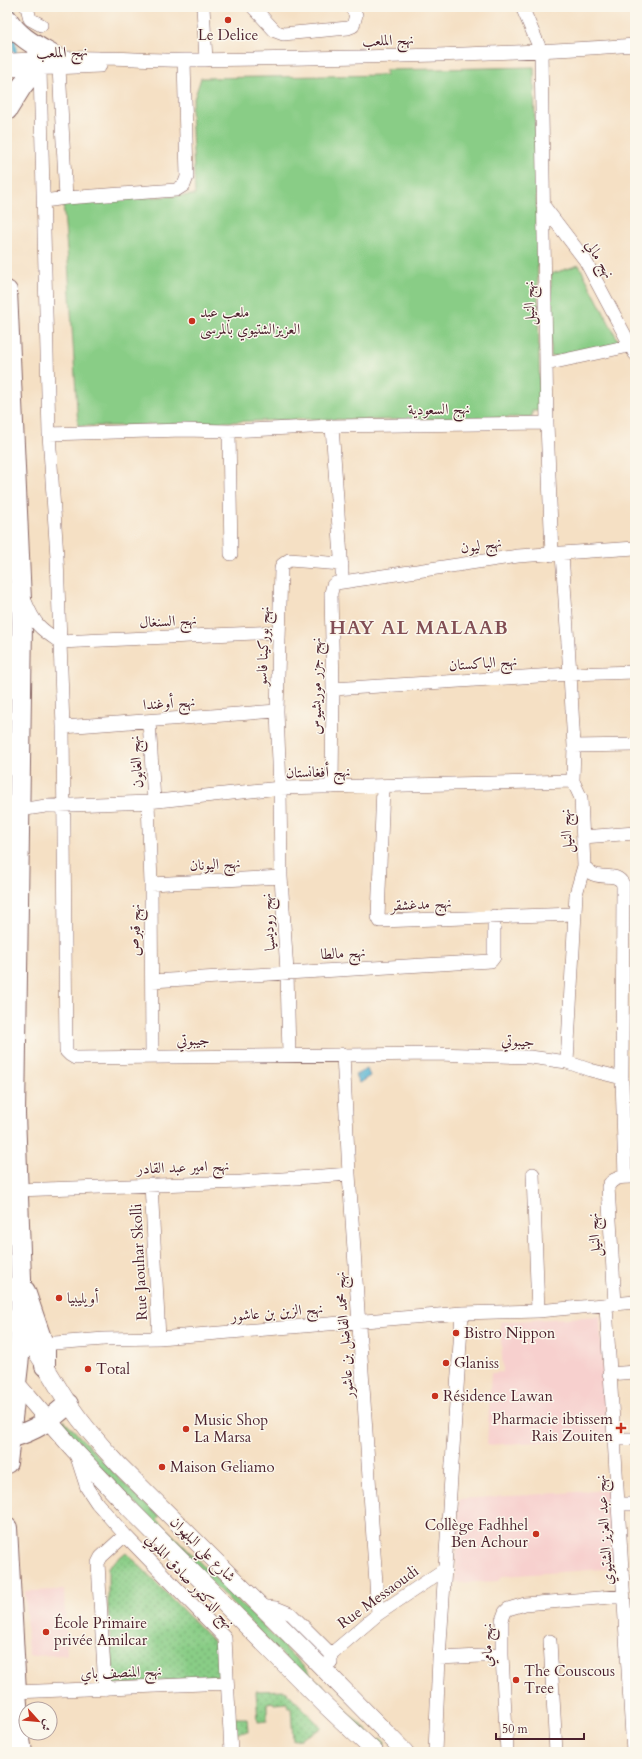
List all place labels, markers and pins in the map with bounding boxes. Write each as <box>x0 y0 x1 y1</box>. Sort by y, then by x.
marker: Le Delice <box>223 15 233 25</box>
place label: Le Delice <box>198 25 258 45</box>
place label: ملعب عبد العزيزالشتيوي بالمرسى <box>200 302 300 341</box>
marker: ملعب عبد العزيزالشتيوي بالمرسى <box>187 316 197 326</box>
place label: أويليبيا <box>67 1287 99 1308</box>
marker: أويليبيا <box>54 1293 64 1303</box>
place label: Bistro Nippon <box>464 1323 556 1343</box>
marker: Bistro Nippon <box>451 1328 461 1338</box>
place label: Glaniss <box>454 1353 499 1373</box>
marker: Glaniss <box>441 1358 451 1368</box>
place label: Total <box>96 1359 130 1379</box>
marker: Total <box>83 1364 93 1374</box>
place label: Résidence Lawan <box>443 1386 554 1406</box>
marker: Résidence Lawan <box>430 1391 440 1401</box>
place label: Pharmacie ibtissem Rais Zouiten <box>492 1409 613 1446</box>
place label: Music Shop La Marsa <box>194 1410 268 1447</box>
marker: Pharmacie ibtissem Rais Zouiten <box>616 1423 626 1433</box>
marker: Music Shop La Marsa <box>181 1424 191 1434</box>
place label: Maison Geliamo <box>170 1457 275 1477</box>
marker: Maison Geliamo <box>157 1462 167 1472</box>
place label: Collège Fadhhel Ben Achour <box>425 1515 529 1552</box>
marker: Collège Fadhhel Ben Achour <box>531 1529 541 1539</box>
place label: École Primaire privée Amilcar <box>54 1613 148 1650</box>
marker: École Primaire privée Amilcar <box>41 1627 51 1637</box>
place label: The Couscous Tree <box>524 1661 615 1698</box>
marker: The Couscous Tree <box>511 1675 521 1685</box>

